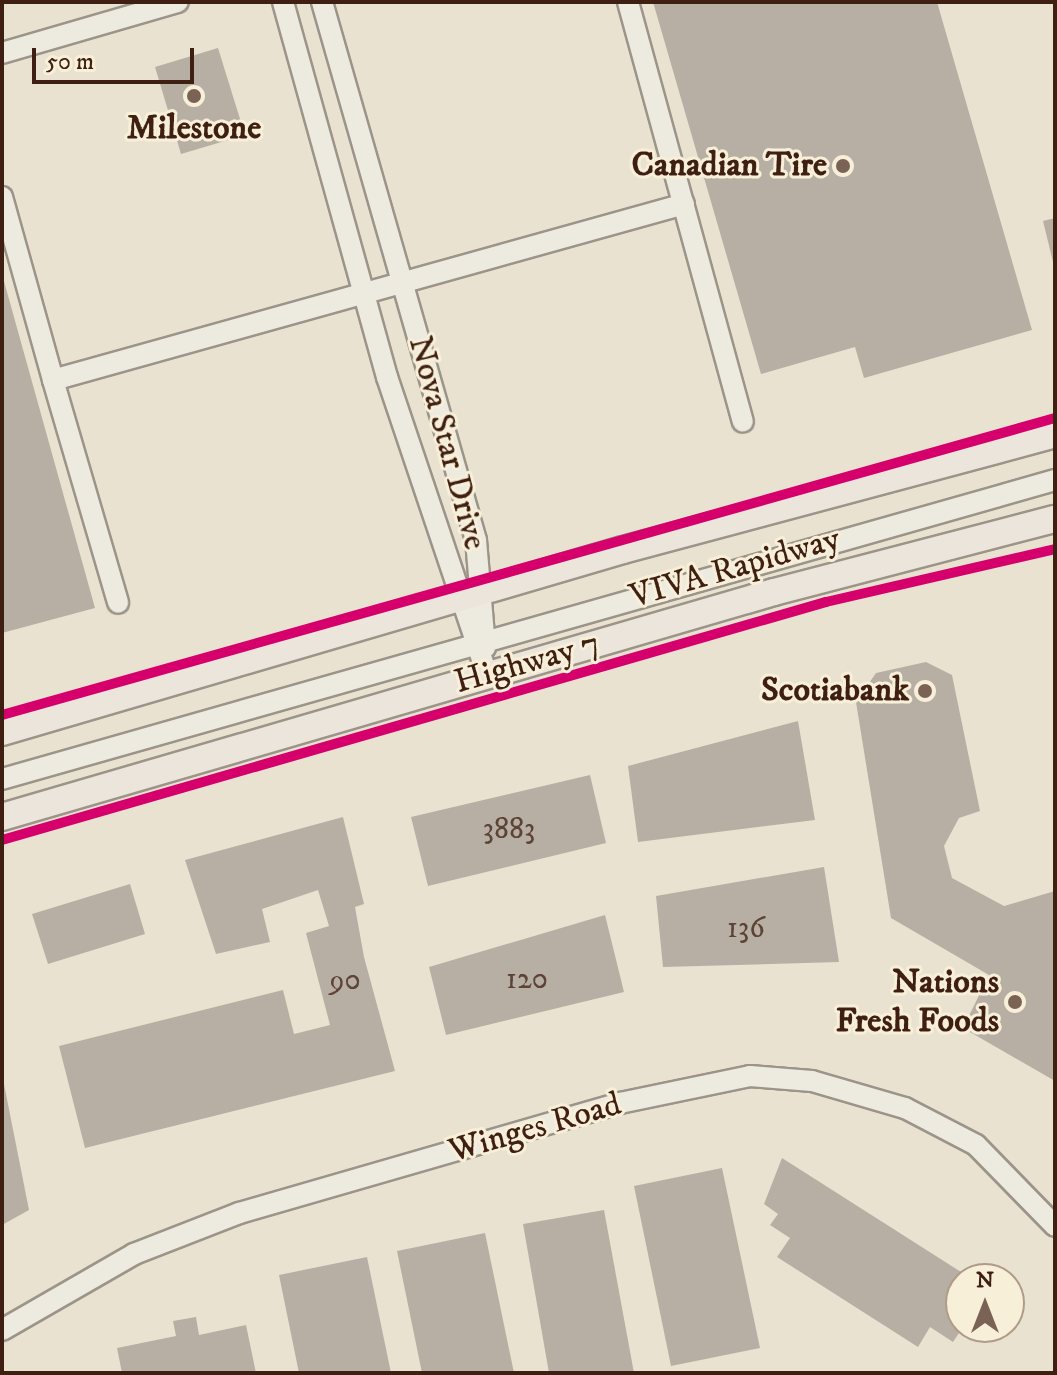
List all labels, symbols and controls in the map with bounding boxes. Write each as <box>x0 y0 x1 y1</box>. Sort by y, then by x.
scale bar <box>36 32 198 82</box>
text: 50 m <box>46 47 94 77</box>
marker: Milestone <box>185 87 203 105</box>
place label: Milestone <box>127 109 261 149</box>
place label: Canadian Tire <box>631 146 827 186</box>
marker: Canadian Tire <box>834 157 852 175</box>
street label: Nova Star Drive <box>399 332 495 554</box>
street label: VIVA Rapidway <box>625 519 845 617</box>
street label: Highway 7 <box>450 623 604 703</box>
place label: Scotiabank <box>761 671 909 711</box>
marker: Scotiabank <box>916 682 934 700</box>
house number: 3883 <box>483 812 535 848</box>
house number: 136 <box>727 911 765 947</box>
house number: 120 <box>506 962 548 998</box>
place label: Nations Fresh Foods <box>836 962 999 1042</box>
house number: 90 <box>329 963 361 999</box>
marker: Nations Fresh Foods <box>1006 993 1024 1011</box>
street label: Winges Road <box>444 1084 626 1172</box>
north arrow <box>945 1263 1025 1343</box>
text: N <box>976 1267 994 1294</box>

